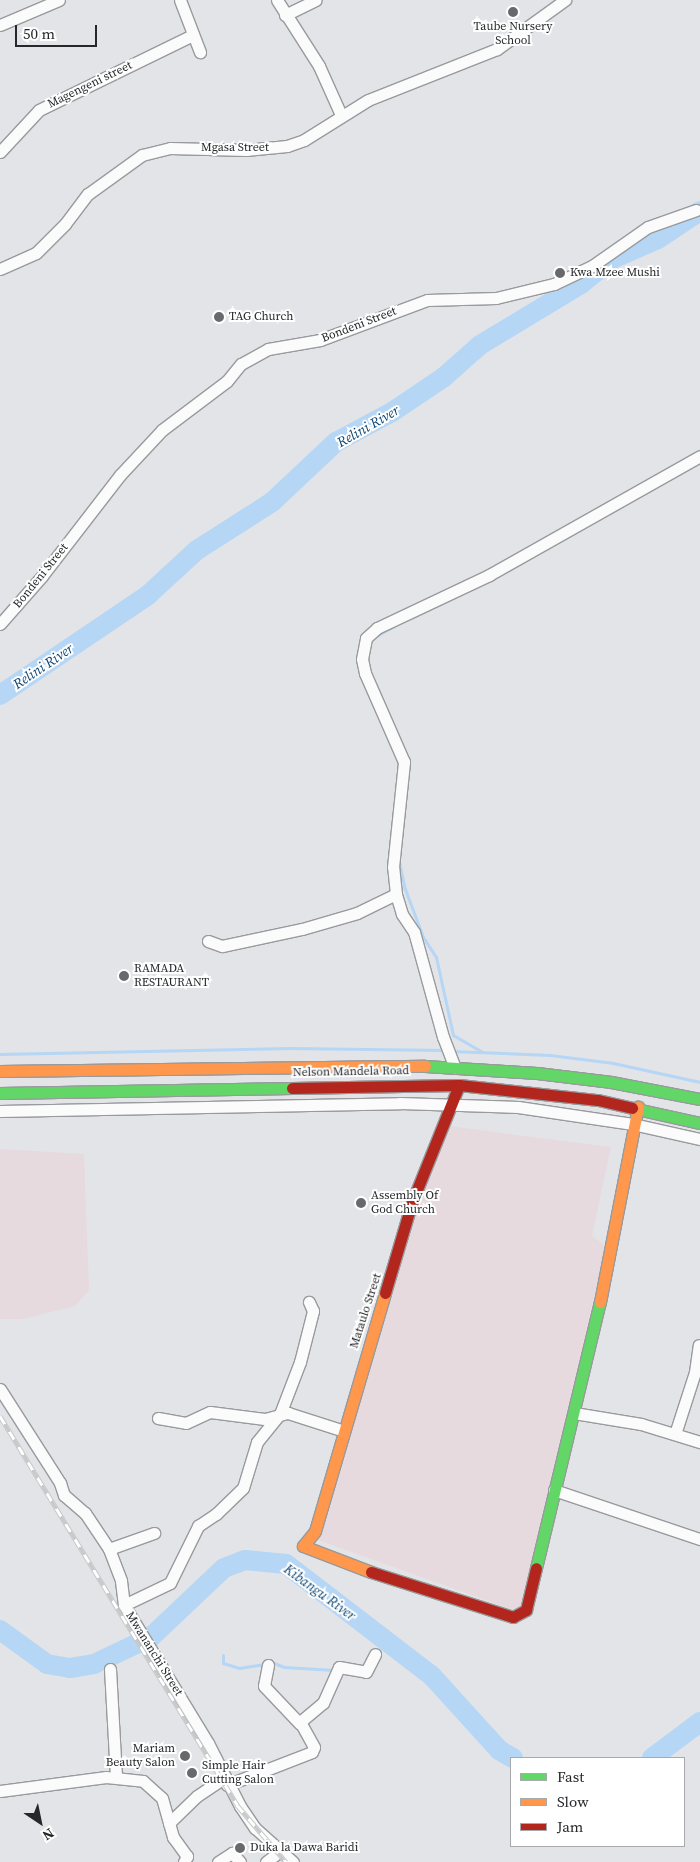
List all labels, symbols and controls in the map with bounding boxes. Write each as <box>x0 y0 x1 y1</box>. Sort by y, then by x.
marker: Taube Nursery School <box>507 6 519 18</box>
scale bar <box>18 15 100 47</box>
place label: Taube Nursery School <box>474 20 552 48</box>
text: 50 m <box>23 23 55 44</box>
street label: Magengeni street <box>45 58 135 112</box>
street label: Mgasa Street <box>201 141 269 155</box>
place label: Kwa Mzee Mushi <box>570 266 660 280</box>
marker: Kwa Mzee Mushi <box>554 267 566 279</box>
street label: Bondeni Street <box>320 304 398 346</box>
place label: TAG Church <box>229 310 293 324</box>
marker: TAG Church <box>213 311 225 323</box>
water label: Relini River <box>334 401 402 451</box>
street label: Bondeni Street <box>11 541 71 611</box>
water label: Relini River <box>10 640 76 692</box>
place label: RAMADA RESTAURANT <box>134 962 209 990</box>
marker: RAMADA RESTAURANT <box>118 970 130 982</box>
street label: Nelson Mandela Road <box>293 1064 409 1080</box>
place label: Assembly Of God Church <box>371 1189 438 1217</box>
marker: Assembly Of God Church <box>355 1197 367 1209</box>
street label: Mataulo Street <box>347 1272 385 1350</box>
water label: Kibangu River <box>281 1560 359 1624</box>
street label: Mwananchi Street <box>122 1609 186 1699</box>
place label: Mariam Beauty Salon <box>106 1742 175 1770</box>
marker: Mariam Beauty Salon <box>179 1750 191 1762</box>
legend <box>510 1757 685 1847</box>
place label: Simple Hair Cutting Salon <box>202 1759 274 1787</box>
text: Fast <box>557 1766 584 1787</box>
marker: Simple Hair Cutting Salon <box>186 1767 198 1779</box>
text: Slow <box>557 1791 589 1812</box>
north arrow <box>15 1797 65 1847</box>
text: Jam <box>557 1816 583 1837</box>
text: N <box>39 1823 58 1846</box>
place label: Duka la Dawa Baridi <box>250 1841 358 1855</box>
marker: Duka la Dawa Baridi <box>234 1842 246 1854</box>

